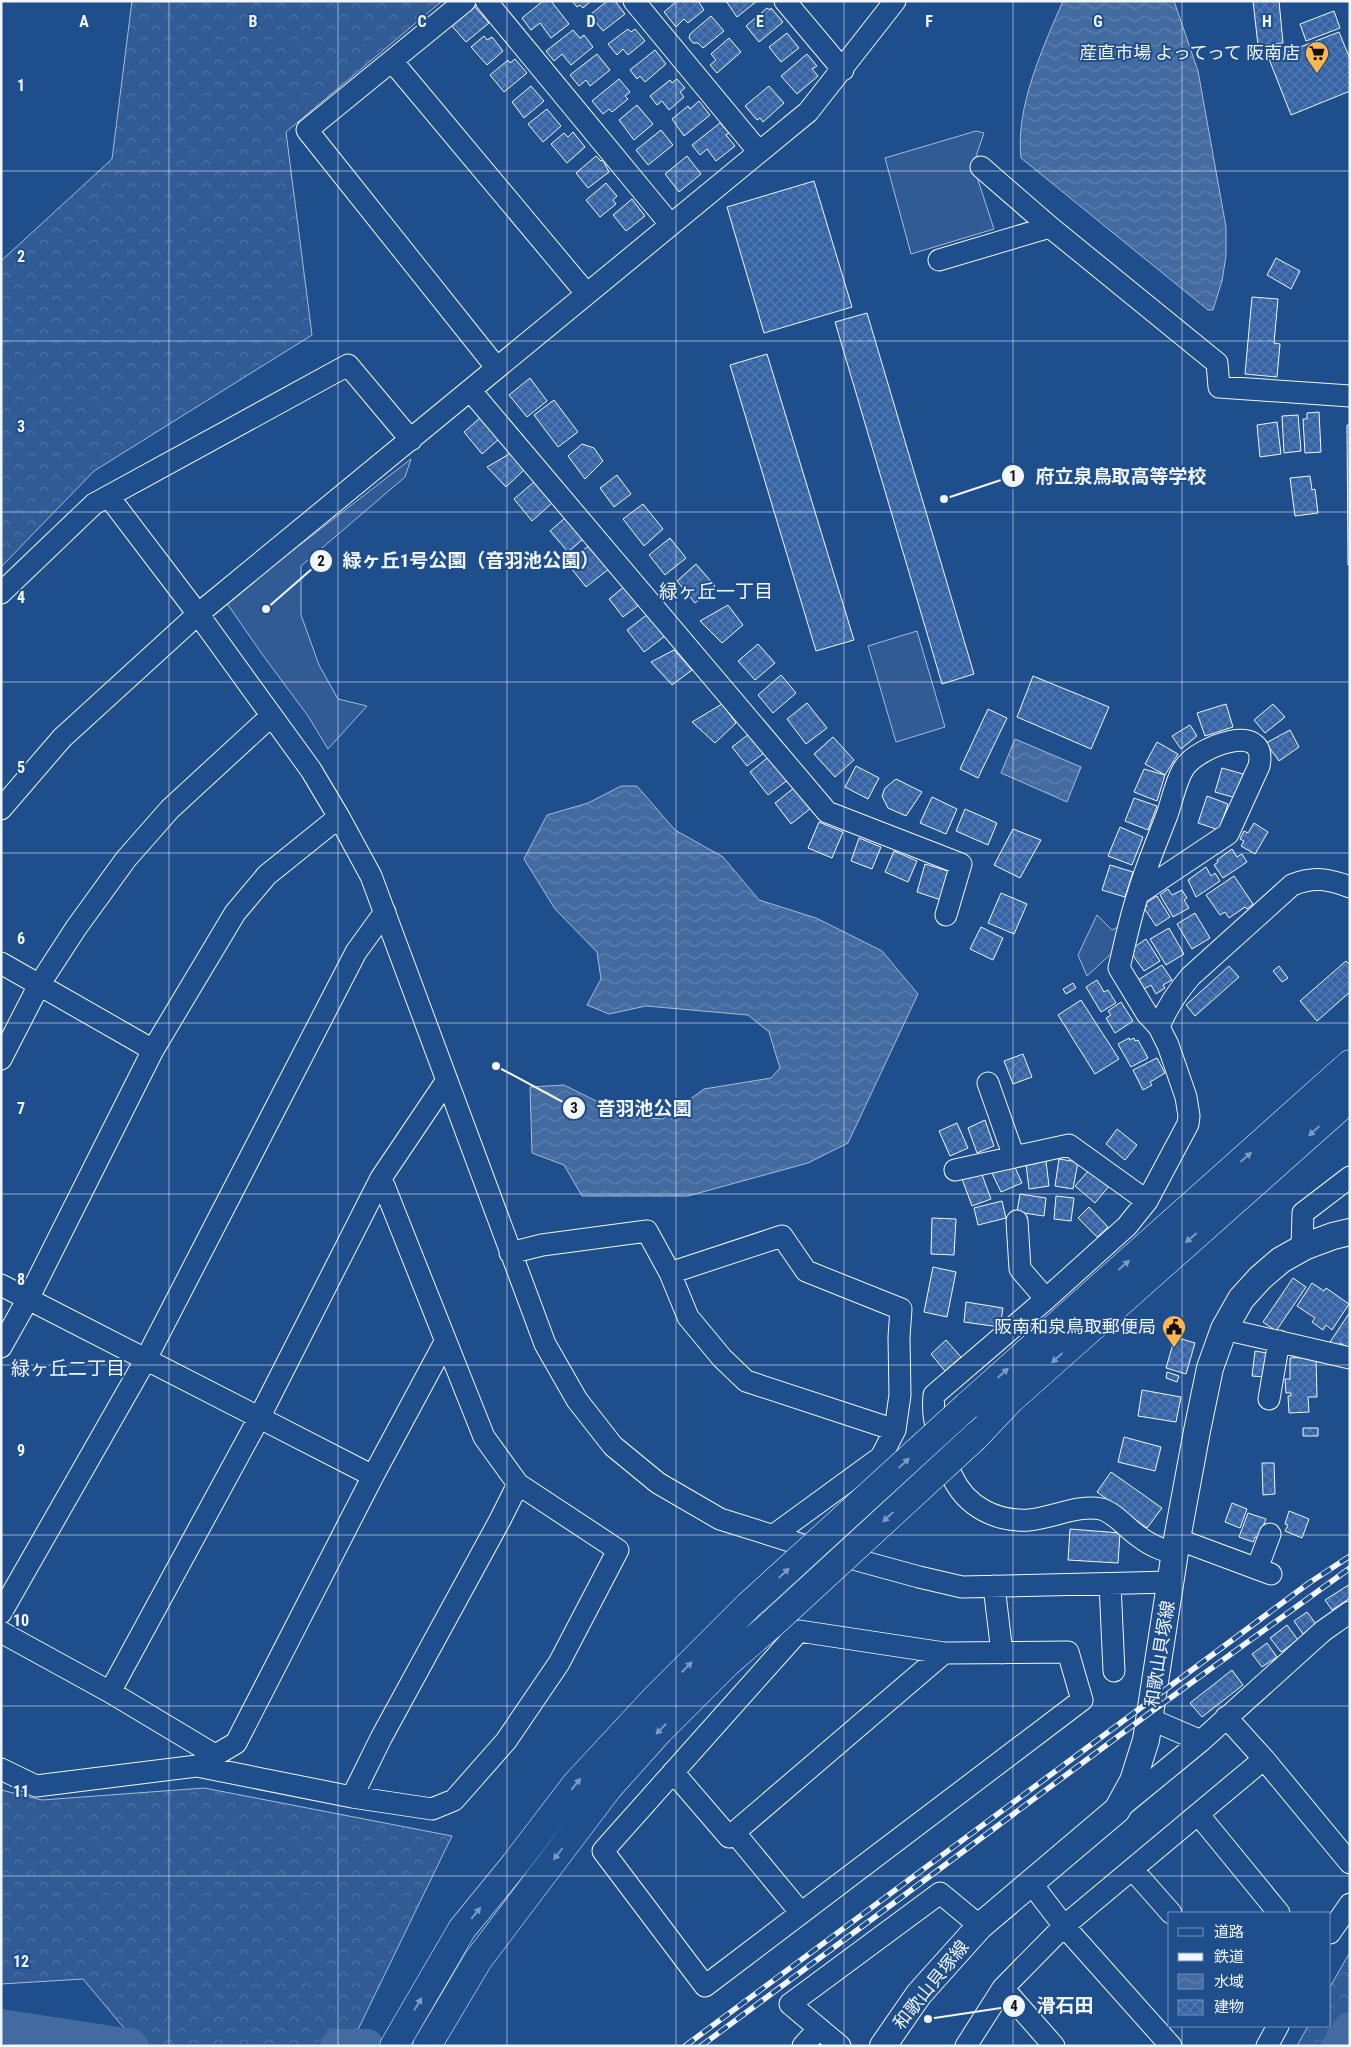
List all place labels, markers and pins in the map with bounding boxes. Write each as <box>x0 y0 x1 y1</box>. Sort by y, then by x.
supermarket icon: 産直市場 よってって 阪南店 <box>1304 40 1330 74</box>
place label: 産直市場 よってって 阪南店 <box>1079 42 1300 63</box>
callout: 府立泉鳥取高等学校 <box>1000 459 1216 493</box>
callout: 緑ヶ丘1号公園（音羽池公園） <box>308 544 610 578</box>
callout: 音羽池公園 <box>561 1091 701 1125</box>
public building icon: 阪南和泉鳥取郵便局 <box>1161 1314 1187 1348</box>
place label: 阪南和泉鳥取郵便局 <box>994 1316 1156 1337</box>
callout: 滑石田 <box>1002 1989 1104 2023</box>

